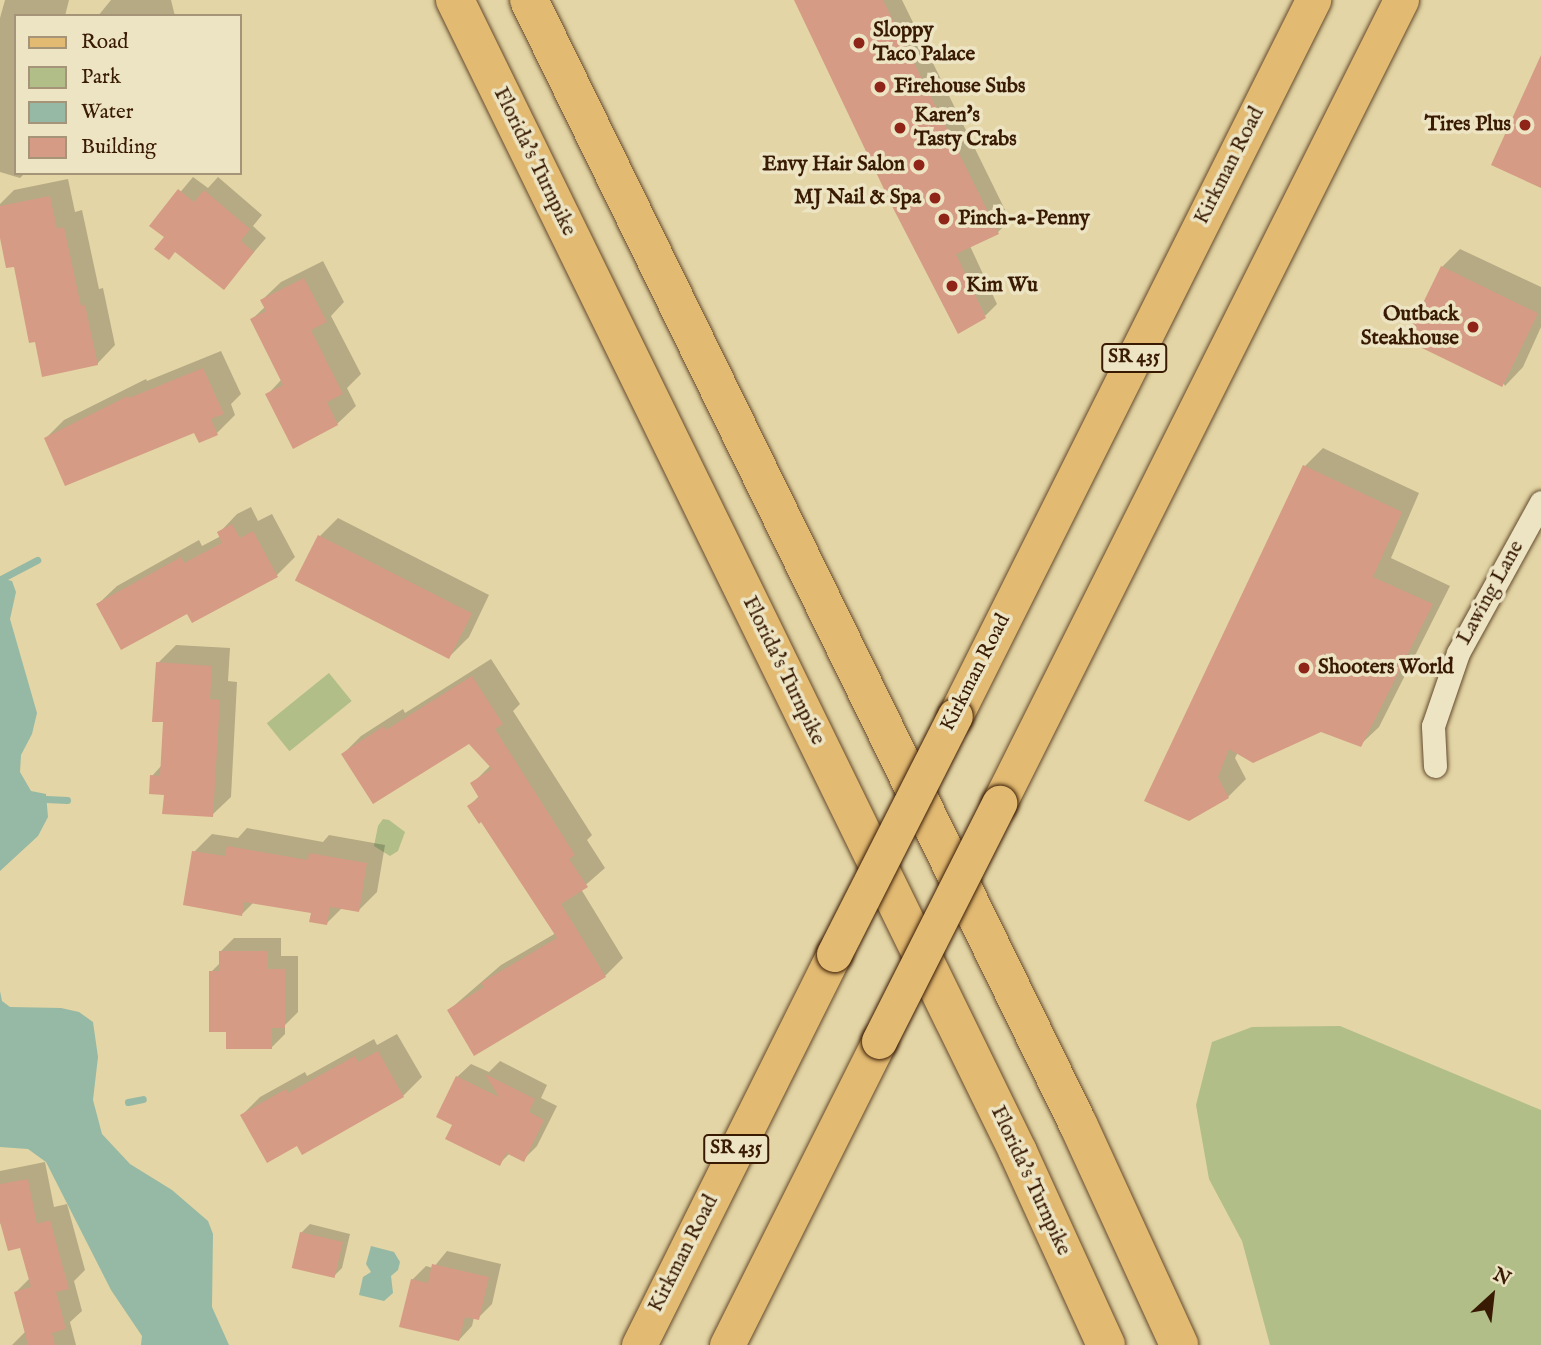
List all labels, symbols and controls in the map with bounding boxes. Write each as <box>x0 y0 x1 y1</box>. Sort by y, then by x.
legend <box>14 14 242 175</box>
place label: Sloppy Taco Palace <box>873 18 975 68</box>
text: Road <box>81 29 128 56</box>
marker: Sloppy Taco Palace <box>851 35 867 51</box>
text: Park <box>81 64 121 91</box>
place label: Firehouse Subs <box>894 74 1025 100</box>
marker: Firehouse Subs <box>872 79 888 95</box>
street label: Florida's Turnpike <box>487 84 581 240</box>
text: Water <box>81 99 133 126</box>
place label: Karen's Tasty Crabs <box>914 103 1017 153</box>
street label: Kirkman Road <box>1190 103 1270 229</box>
place label: Tires Plus <box>1425 112 1511 138</box>
marker: Tires Plus <box>1517 117 1533 133</box>
marker: Karen's Tasty Crabs <box>892 120 908 136</box>
text: Building <box>81 134 156 161</box>
place label: Envy Hair Salon <box>762 152 905 178</box>
marker: Envy Hair Salon <box>911 157 927 173</box>
place label: MJ Nail & Spa <box>794 185 921 211</box>
marker: MJ Nail & Spa <box>927 190 943 206</box>
place label: Pinch-a-Penny <box>958 206 1090 232</box>
marker: Pinch-a-Penny <box>936 211 952 227</box>
place label: Kim Wu <box>966 273 1038 299</box>
marker: Kim Wu <box>944 278 960 294</box>
place label: Outback Steakhouse <box>1361 302 1459 352</box>
marker: Outback Steakhouse <box>1465 319 1481 335</box>
road number: SR 435 <box>1101 342 1167 374</box>
street label: Lawing Lane <box>1452 537 1530 649</box>
street label: Florida's Turnpike <box>736 593 830 749</box>
street label: Kirkman Road <box>936 610 1016 736</box>
place label: Shooters World <box>1318 655 1454 681</box>
marker: Shooters World <box>1296 660 1312 676</box>
street label: Florida's Turnpike <box>984 1102 1076 1260</box>
road number: SR 435 <box>703 1134 769 1164</box>
street label: Kirkman Road <box>644 1191 724 1317</box>
north arrow <box>1457 1261 1527 1331</box>
text: N <box>1489 1263 1514 1292</box>

